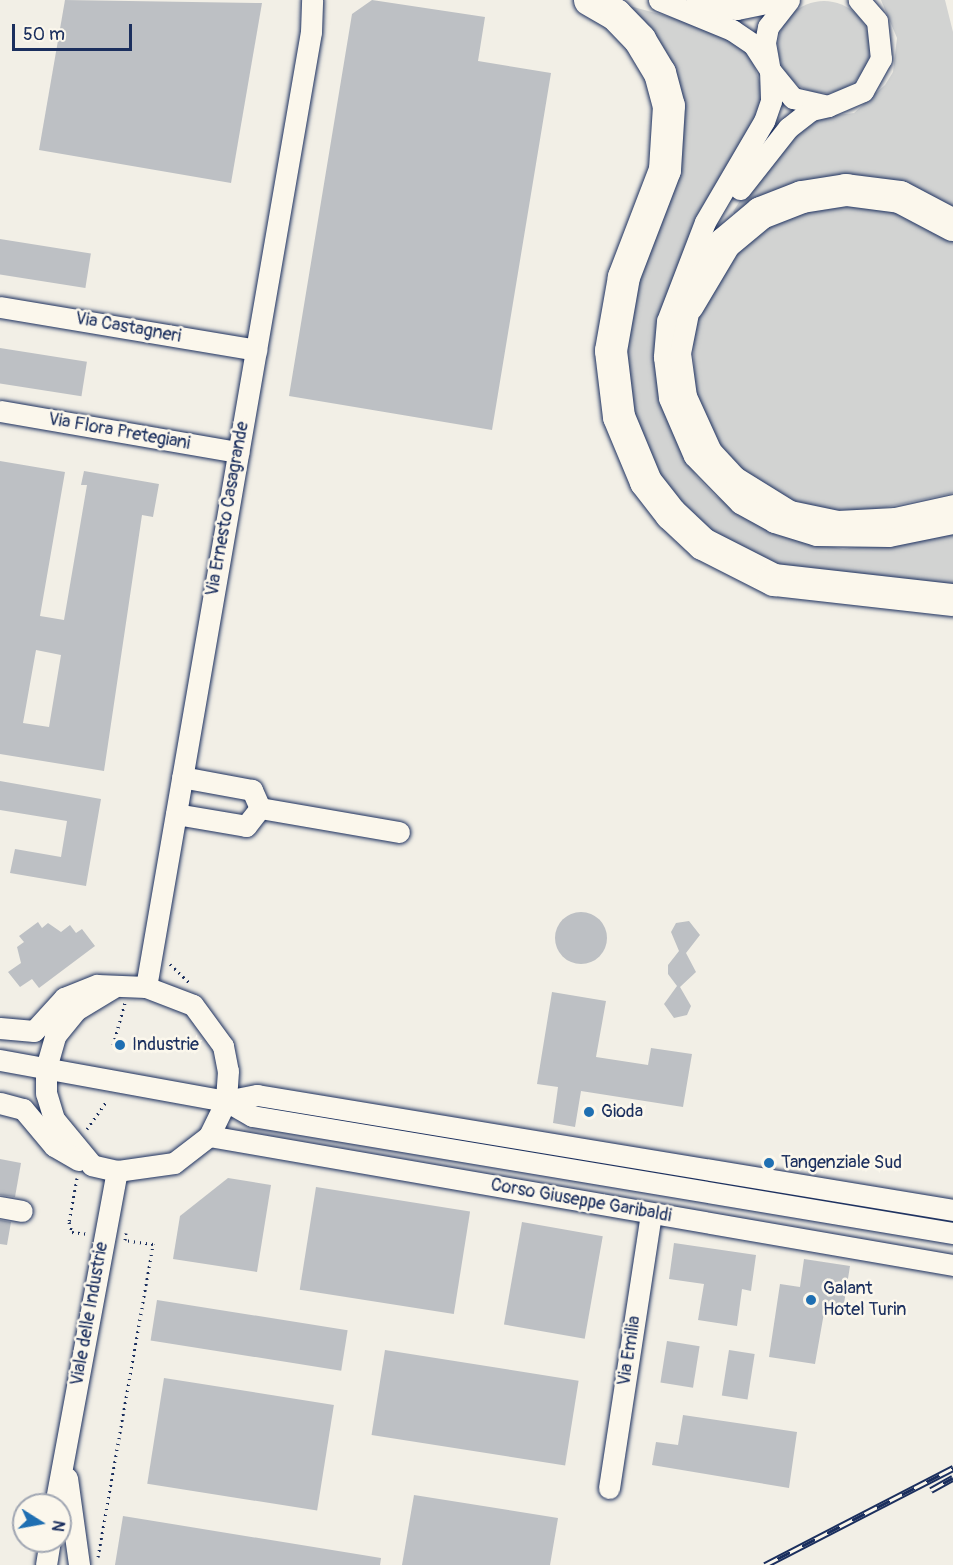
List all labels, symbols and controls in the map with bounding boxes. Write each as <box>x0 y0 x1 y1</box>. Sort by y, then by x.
scale bar <box>15 12 135 50</box>
text: 50 m <box>23 23 65 46</box>
street label: Via Castagneri <box>73 308 183 348</box>
street label: Via Flora Pretegiani <box>46 409 192 455</box>
street label: Via Ernesto Casagrande <box>202 420 254 598</box>
place label: Industrie <box>132 1034 199 1056</box>
marker: Industrie <box>113 1038 127 1052</box>
place label: Gioda <box>601 1101 643 1123</box>
marker: Gioda <box>582 1105 596 1119</box>
place label: Tangenziale Sud <box>781 1152 902 1174</box>
marker: Tangenziale Sud <box>762 1156 776 1170</box>
street label: Corso Giuseppe Garibaldi <box>489 1174 673 1228</box>
street label: Viale delle Industrie <box>67 1240 113 1388</box>
place label: Galant Hotel Turin <box>823 1279 907 1322</box>
marker: Galant Hotel Turin <box>804 1293 818 1307</box>
street label: Via Emilia <box>614 1314 646 1388</box>
north arrow <box>12 1493 72 1553</box>
text: N <box>47 1519 69 1533</box>

